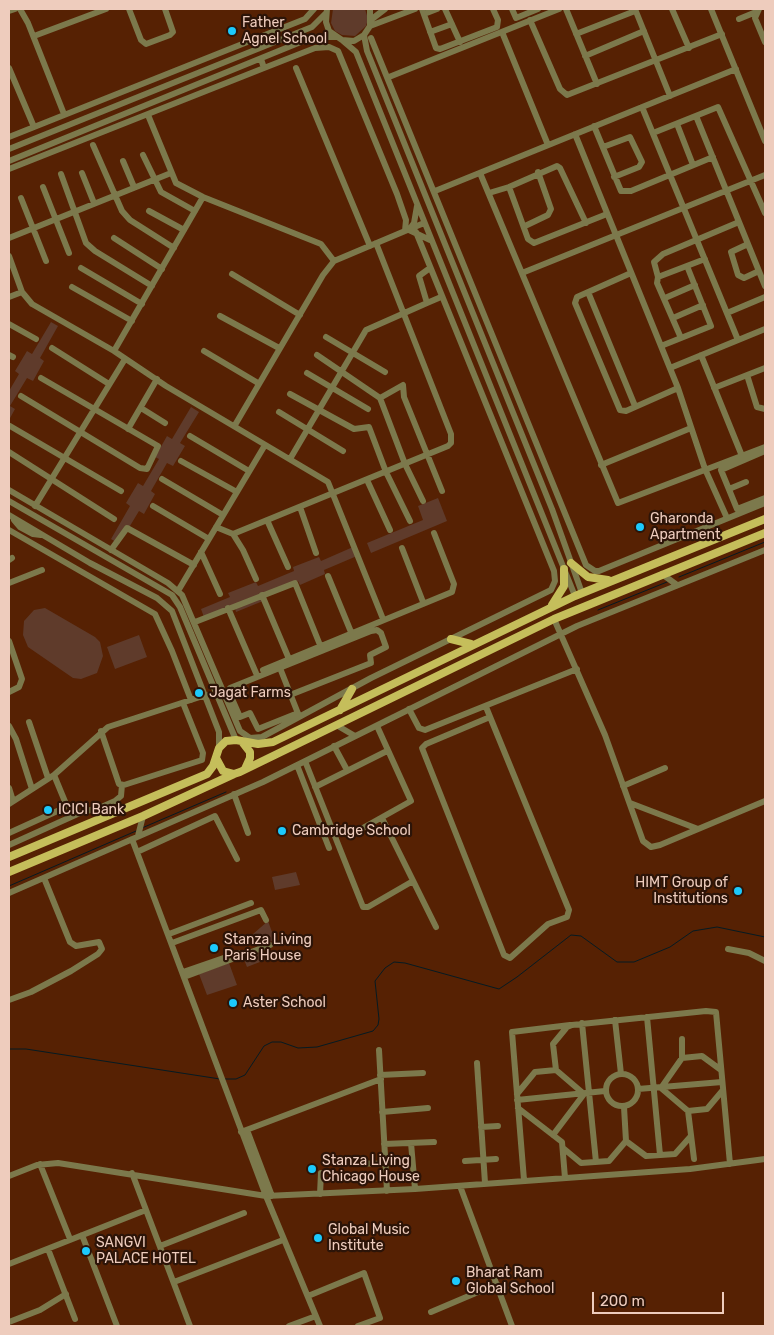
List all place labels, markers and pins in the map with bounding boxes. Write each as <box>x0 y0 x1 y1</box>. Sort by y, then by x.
place label: Father Agnel School <box>242 15 327 48</box>
marker: Father Agnel School <box>226 25 238 37</box>
place label: Gharonda Apartment <box>650 511 720 544</box>
marker: Gharonda Apartment <box>634 521 646 533</box>
place label: Jagat Farms <box>209 685 291 701</box>
marker: Jagat Farms <box>193 687 205 699</box>
place label: ICICI Bank <box>58 802 124 818</box>
marker: ICICI Bank <box>42 804 54 816</box>
place label: Cambridge School <box>292 823 411 839</box>
marker: Cambridge School <box>276 825 288 837</box>
place label: HIMT Group of Institutions <box>635 875 728 908</box>
marker: HIMT Group of Institutions <box>732 885 744 897</box>
place label: Stanza Living Paris House <box>224 932 312 964</box>
marker: Stanza Living Paris House <box>208 942 220 954</box>
place label: Aster School <box>243 995 326 1011</box>
marker: Aster School <box>227 997 239 1009</box>
place label: Stanza Living Chicago House <box>322 1153 420 1186</box>
marker: Stanza Living Chicago House <box>306 1163 318 1175</box>
place label: Global Music Institute <box>328 1222 410 1254</box>
marker: Global Music Institute <box>312 1232 324 1244</box>
place label: SANGVI PALACE HOTEL <box>96 1235 196 1268</box>
marker: SANGVI PALACE HOTEL <box>80 1245 92 1257</box>
place label: Bharat Ram Global School <box>466 1265 554 1298</box>
marker: Bharat Ram Global School <box>450 1275 462 1287</box>

